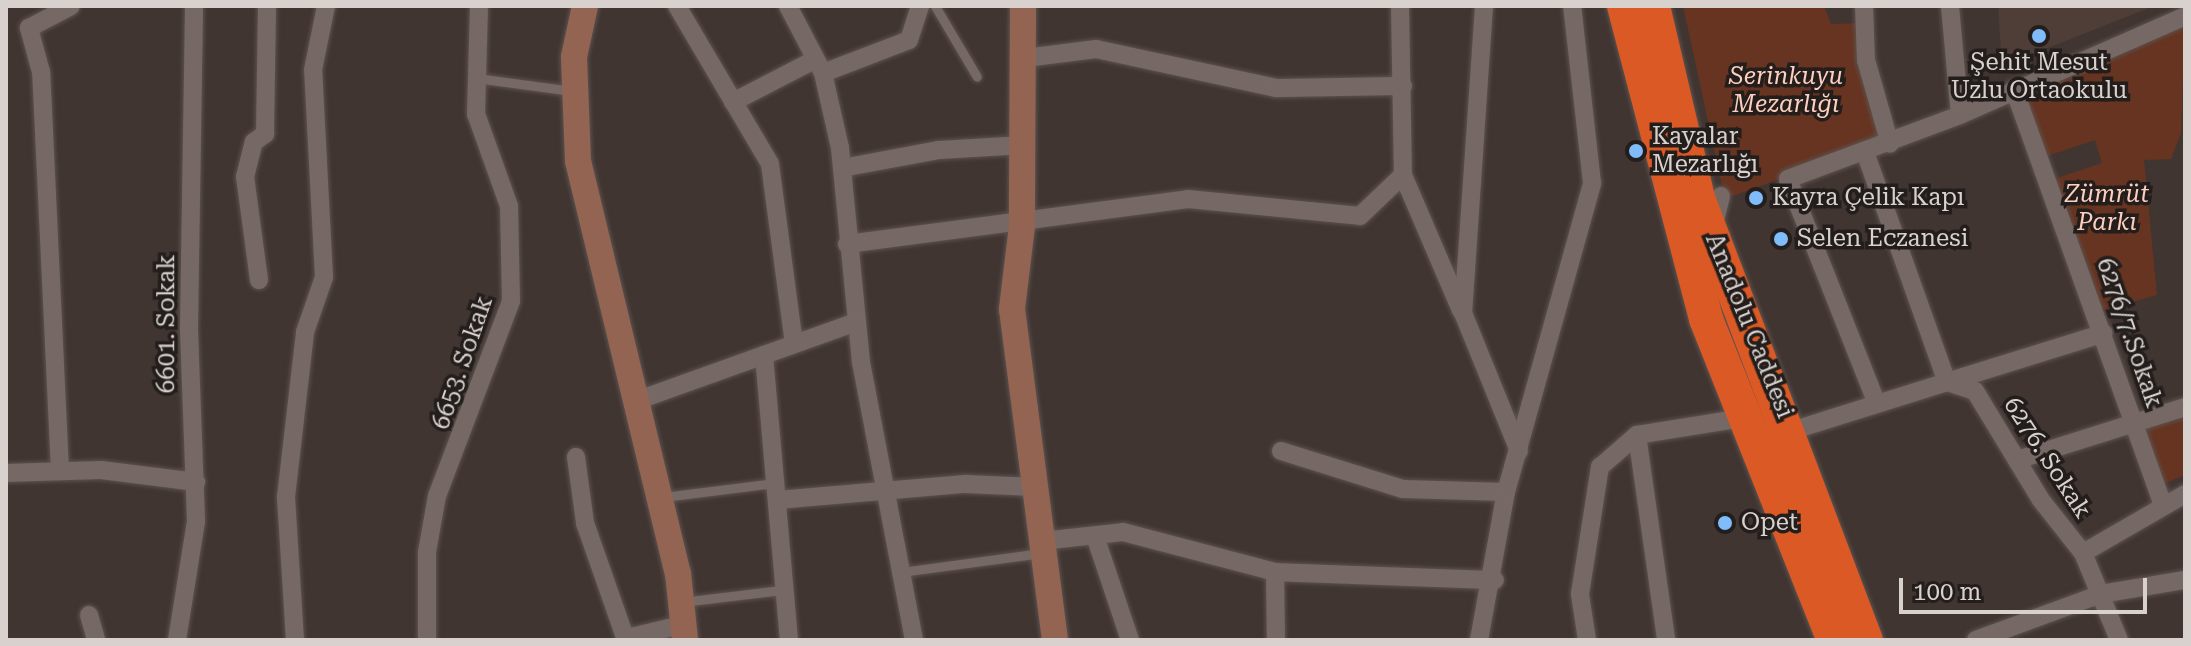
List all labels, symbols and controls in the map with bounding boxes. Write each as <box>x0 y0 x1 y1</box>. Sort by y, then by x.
marker: Şehit Mesut Uzlu Ortaokulu <box>2030 27 2048 45</box>
place label: Şehit Mesut Uzlu Ortaokulu <box>1951 49 2127 105</box>
park label: Serinkuyu Mezarlığı <box>1729 63 1843 119</box>
place label: Kayalar Mezarlığı <box>1652 123 1758 179</box>
marker: Kayalar Mezarlığı <box>1627 142 1645 160</box>
park label: Zümrüt Parkı <box>2065 181 2149 237</box>
place label: Kayra Çelik Kapı <box>1772 184 1965 212</box>
marker: Kayra Çelik Kapı <box>1747 189 1765 207</box>
place label: Selen Eczanesi <box>1797 225 1968 253</box>
street label: Anadolu Caddesi <box>1699 229 1799 423</box>
marker: Selen Eczanesi <box>1772 230 1790 248</box>
street label: 6276/7.Sokak <box>2090 254 2168 412</box>
street label: 6601. Sokak <box>153 255 181 393</box>
street label: 6653. Sokak <box>427 293 499 433</box>
street label: 6276. Sokak <box>1997 392 2097 524</box>
place label: Opet <box>1741 509 1798 537</box>
marker: Opet <box>1716 514 1734 532</box>
scale bar <box>1903 562 2151 612</box>
text: 100 m <box>1913 578 1981 606</box>

